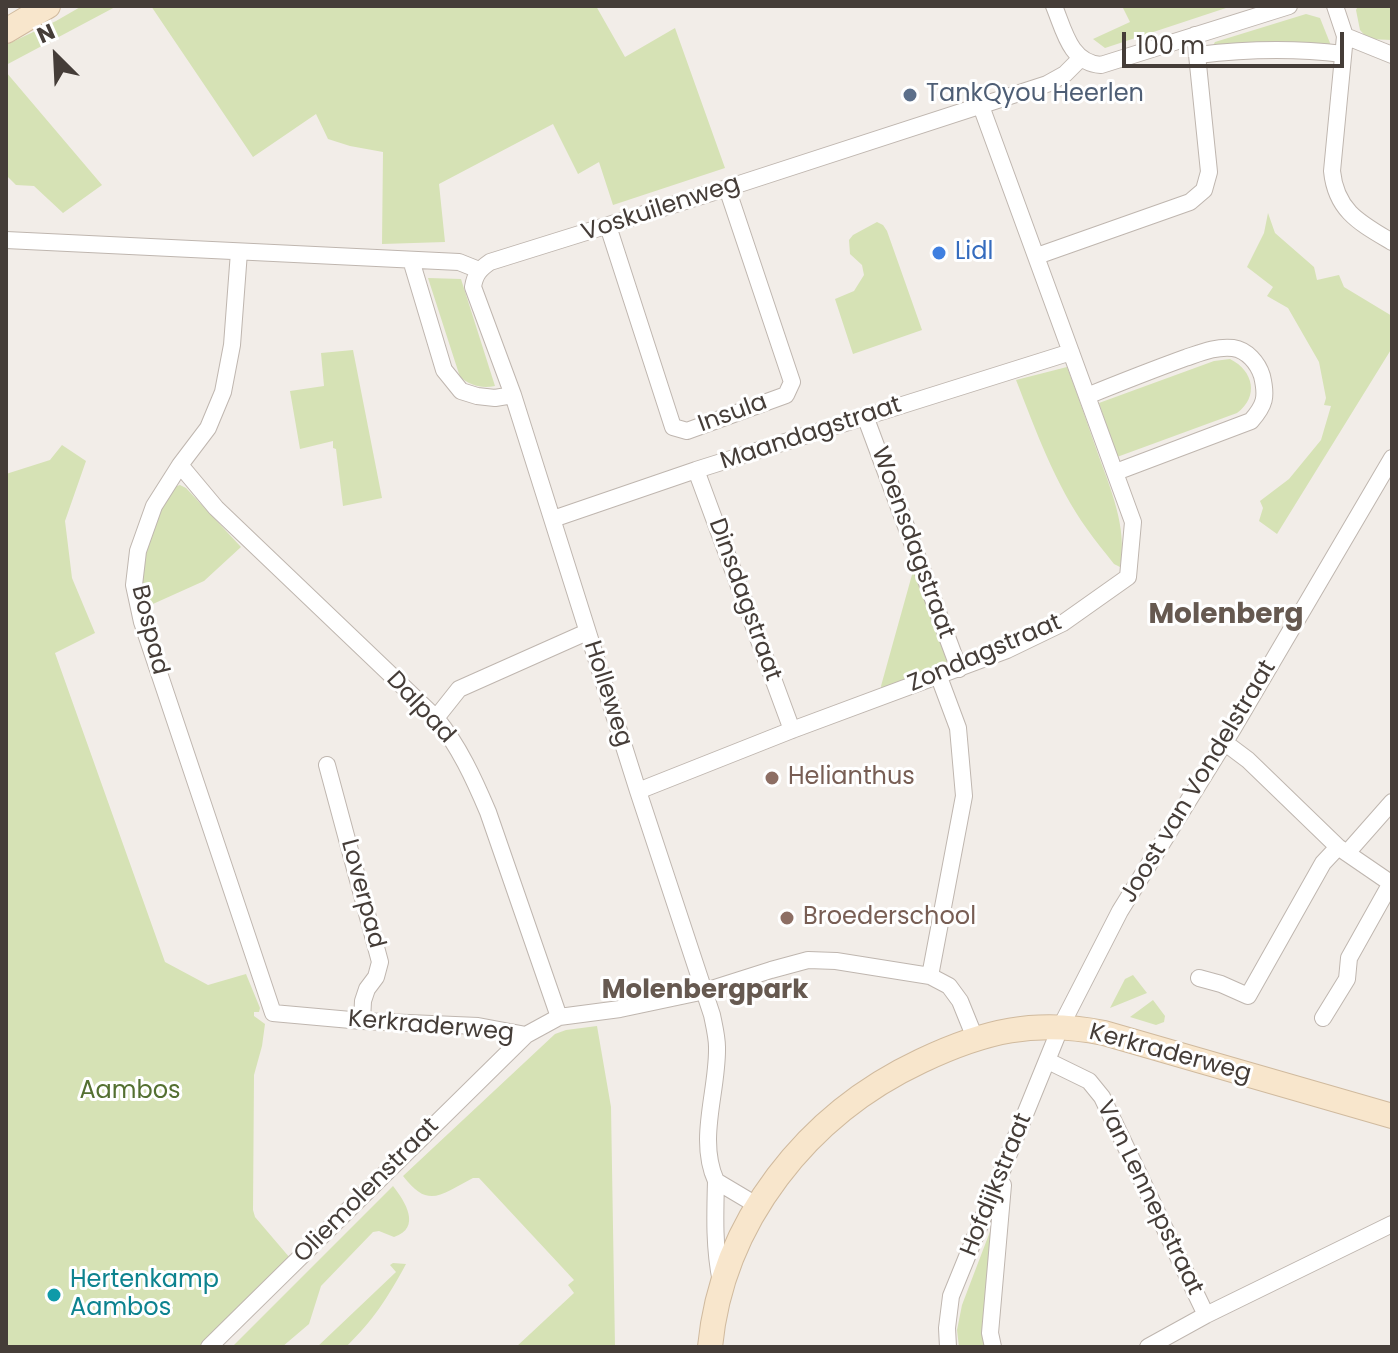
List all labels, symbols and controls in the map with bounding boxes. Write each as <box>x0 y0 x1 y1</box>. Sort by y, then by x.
north arrow <box>16 16 96 96</box>
text: N <box>32 16 60 51</box>
scale bar <box>1126 16 1348 66</box>
text: 100 m <box>1136 29 1205 62</box>
place label: TankQyou Heerlen <box>926 81 1144 109</box>
marker: TankQyou Heerlen <box>901 86 919 104</box>
street label: Voskuilenweg <box>578 170 744 248</box>
place label: Lidl <box>955 239 993 267</box>
marker: Lidl <box>930 244 948 262</box>
street label: Insula <box>695 388 771 440</box>
street label: Maandagstraat <box>717 391 905 477</box>
street label: Woensdagstraat <box>864 443 960 643</box>
street label: Dinsdagstraat <box>701 515 787 685</box>
street label: Bospad <box>124 582 174 678</box>
district label: Molenberg <box>1148 599 1304 633</box>
street label: Zondagstraat <box>904 609 1066 699</box>
street label: Holleweg <box>576 638 638 750</box>
street label: Joost van Vondelstraat <box>1115 655 1283 909</box>
street label: Dalpad <box>380 666 460 750</box>
place label: Helianthus <box>788 764 915 792</box>
marker: Helianthus <box>763 769 781 787</box>
street label: Loverpad <box>334 836 390 952</box>
place label: Broederschool <box>803 904 976 932</box>
marker: Broederschool <box>778 909 796 927</box>
district label: Molenbergpark <box>602 975 808 1007</box>
street label: Kerkraderweg <box>347 1005 515 1049</box>
street label: Kerkraderweg <box>1086 1019 1254 1089</box>
park label: Aambos <box>79 1078 181 1106</box>
street label: Van Lennepstraat <box>1089 1096 1209 1300</box>
street label: Hofdijkstraat <box>955 1109 1039 1261</box>
street label: Oliemolenstraat <box>289 1113 445 1269</box>
place label: Hertenkamp Aambos <box>70 1267 219 1323</box>
marker: Hertenkamp Aambos <box>45 1286 63 1304</box>

